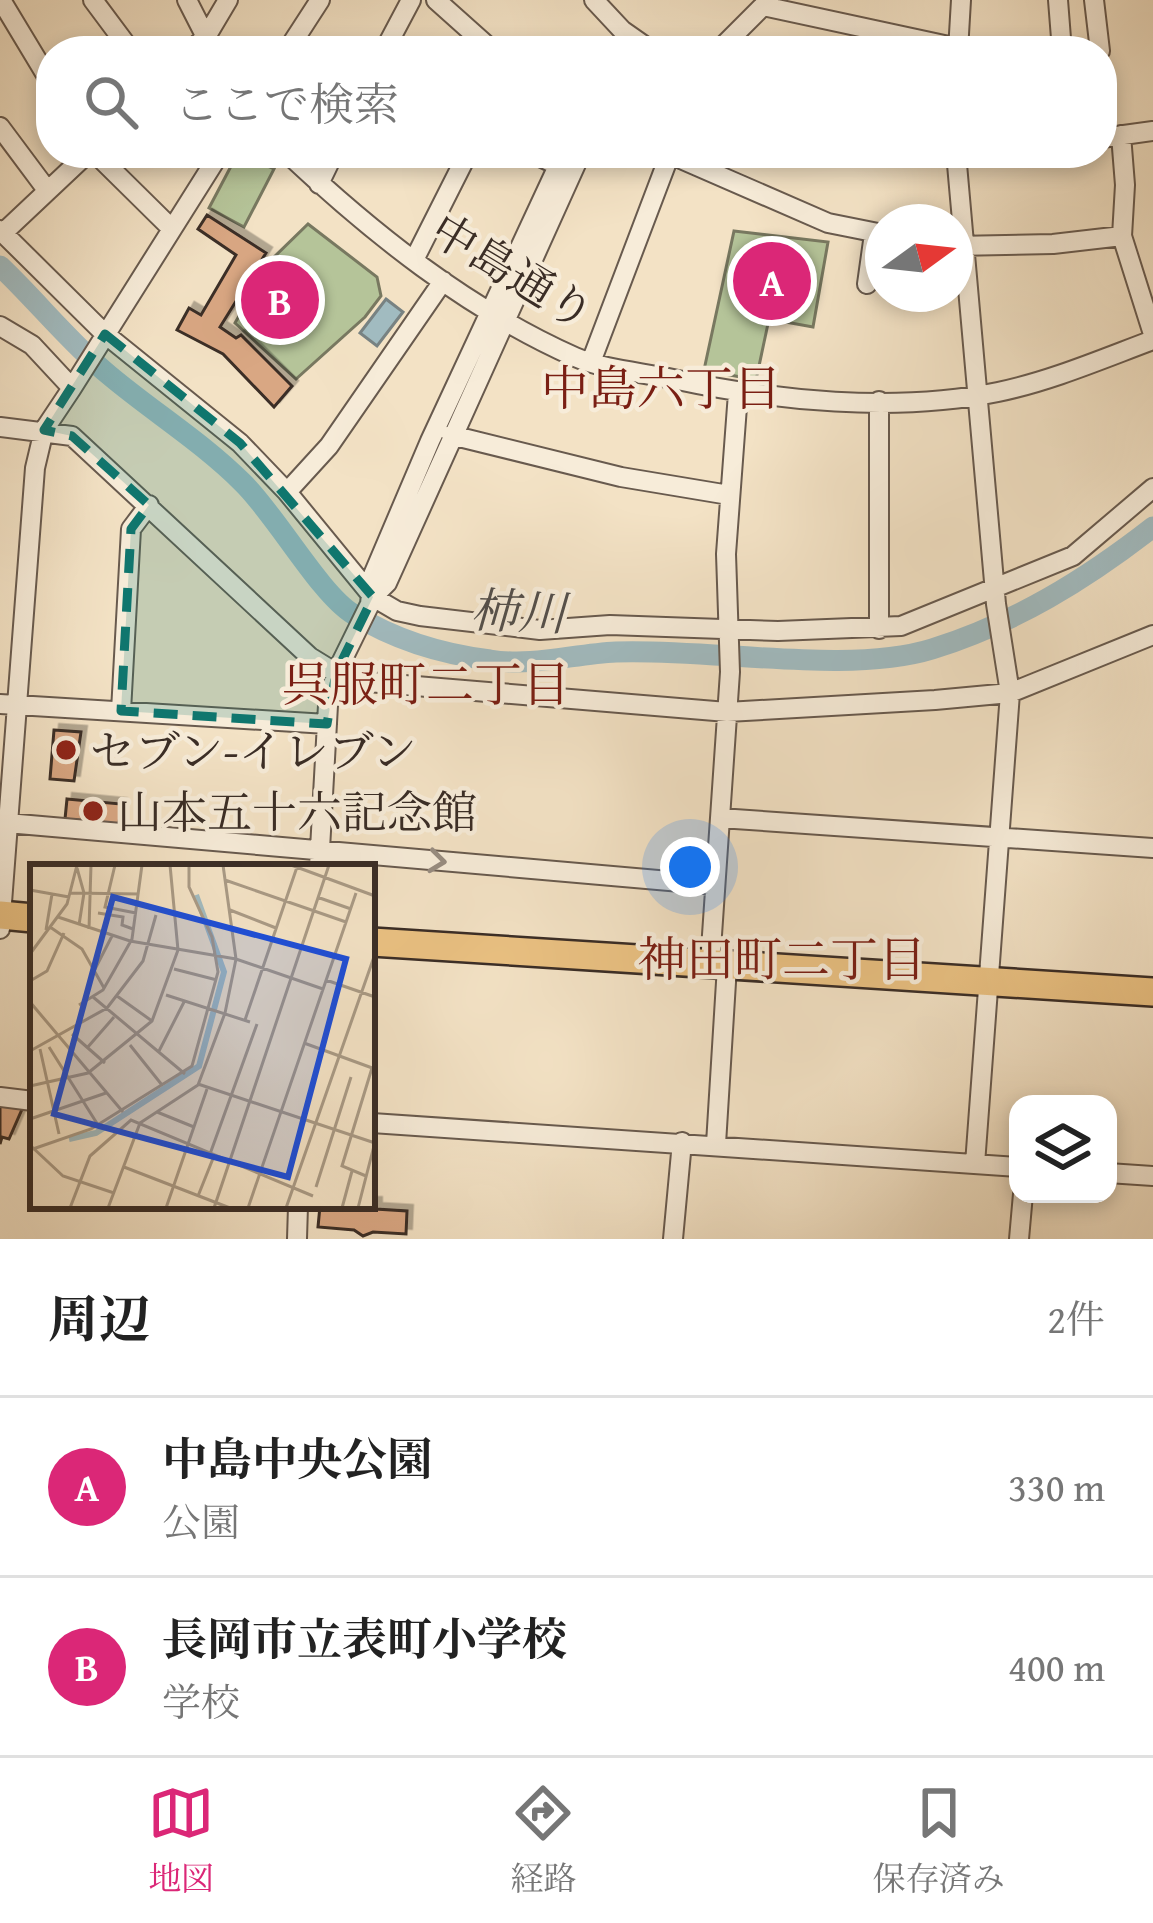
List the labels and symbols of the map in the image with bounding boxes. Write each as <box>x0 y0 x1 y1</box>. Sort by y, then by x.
street label: 中島通り <box>419 197 607 345</box>
north arrow <box>865 204 973 312</box>
pin: A <box>733 236 811 326</box>
pin: B <box>241 255 319 345</box>
district label: 中島六丁目 <box>541 352 781 423</box>
water label: 柿川 <box>469 574 572 648</box>
district label: 呉服町二丁目 <box>282 648 570 719</box>
place label: セブン-イレブン <box>90 718 417 783</box>
marker: セブン-イレブン <box>53 737 79 763</box>
place label: 山本五十六記念館 <box>117 779 477 844</box>
marker: 山本五十六記念館 <box>80 798 106 824</box>
your location <box>660 837 720 897</box>
one-way arrow <box>427 848 446 874</box>
inset map <box>30 864 375 1209</box>
district label: 神田町二丁目 <box>638 923 926 994</box>

